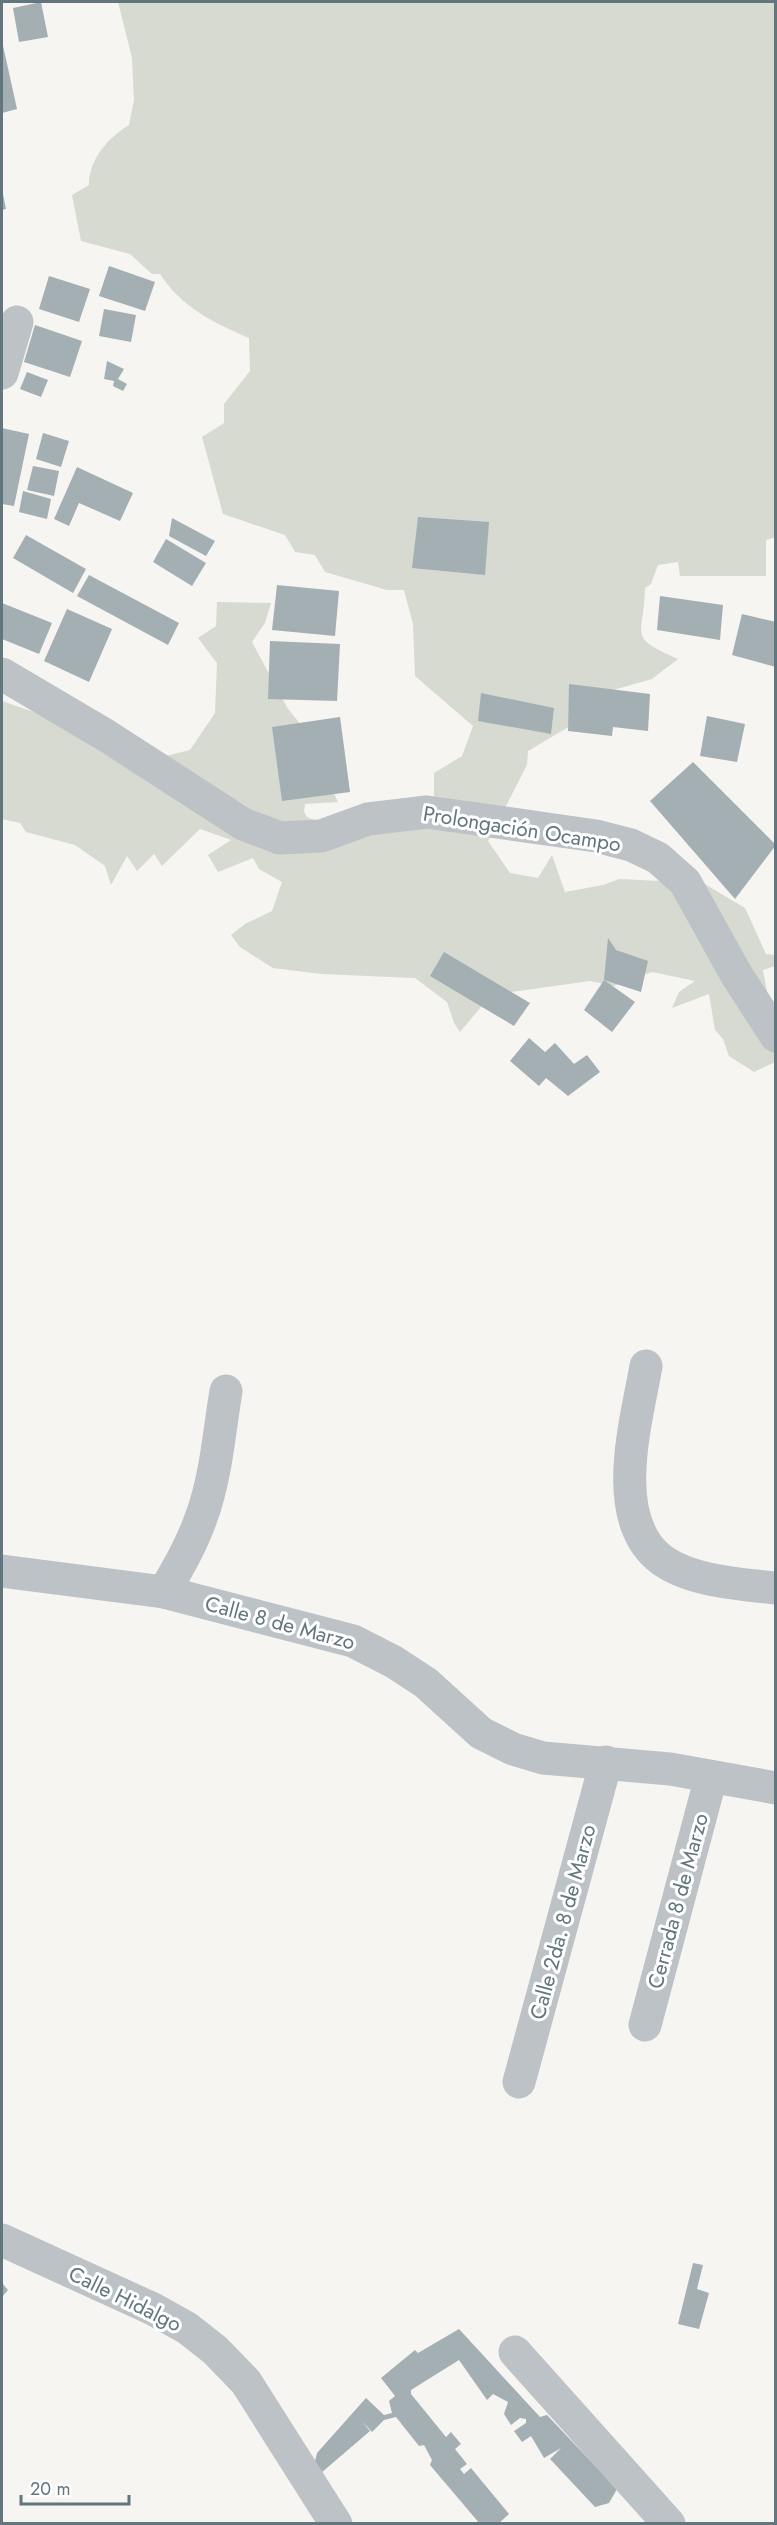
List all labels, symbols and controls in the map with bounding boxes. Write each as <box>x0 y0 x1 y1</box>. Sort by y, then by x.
street label: Prolongación Ocampo <box>421 799 623 859</box>
street label: Calle 8 de Marzo <box>202 1589 358 1657</box>
street label: Cerrada 8 de Marzo <box>640 1810 716 1992</box>
street label: Calle 2da. 8 de Marzo <box>523 1821 603 2023</box>
street label: Calle Hidalgo <box>64 2259 186 2339</box>
scale bar <box>21 2468 129 2506</box>
text: 20 m <box>30 2476 70 2502</box>

